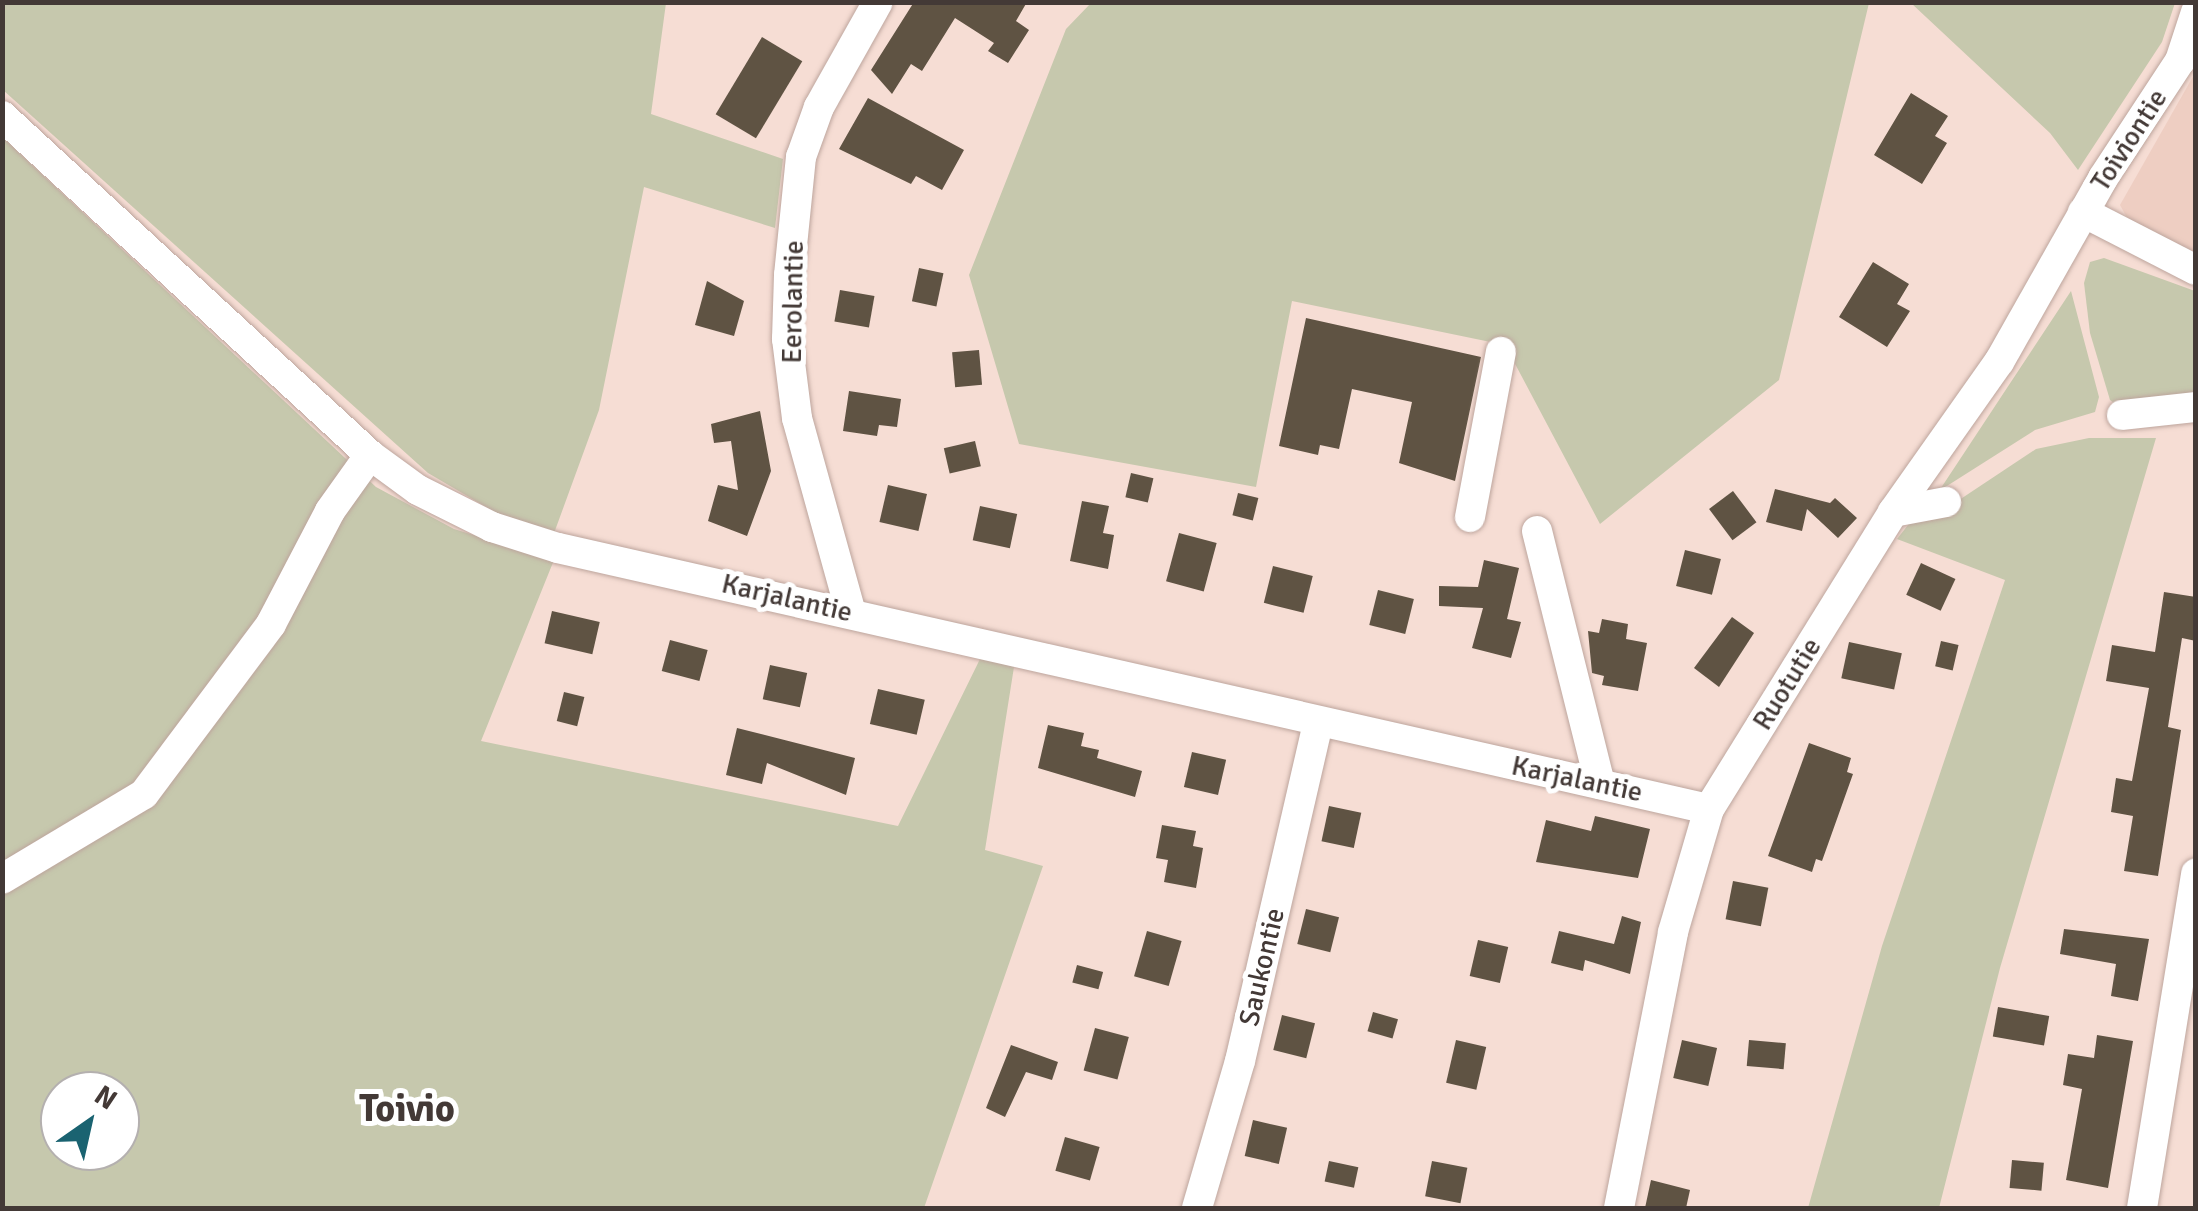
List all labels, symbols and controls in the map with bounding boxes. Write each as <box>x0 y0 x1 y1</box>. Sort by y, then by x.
street label: Toiviontie <box>2084 83 2174 197</box>
street label: Eerolantie <box>775 240 811 364</box>
street label: Karjalantie <box>718 567 856 629</box>
street label: Ruotutie <box>1746 632 1828 736</box>
street label: Karjalantie <box>1508 749 1646 809</box>
street label: Saukontie <box>1232 905 1292 1029</box>
north arrow <box>40 1071 140 1171</box>
text: N <box>88 1078 123 1117</box>
district label: Toivio <box>359 1086 455 1132</box>

